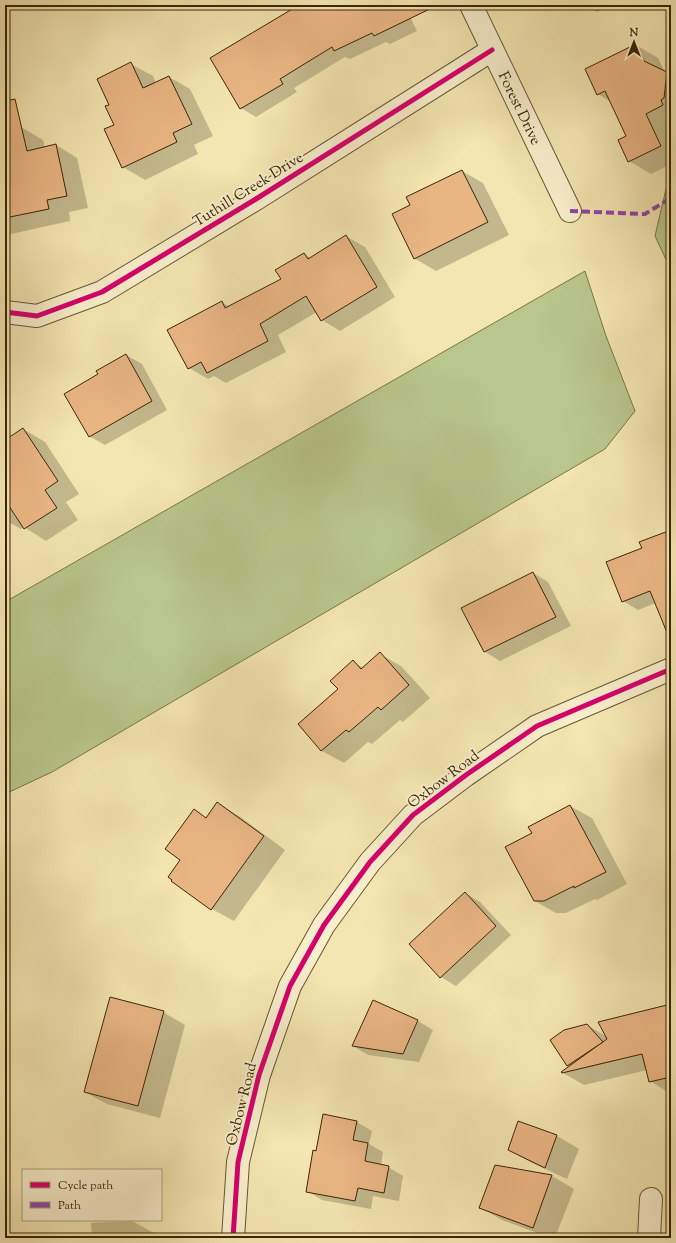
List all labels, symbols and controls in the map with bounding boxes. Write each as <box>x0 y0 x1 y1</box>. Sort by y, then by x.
north arrow <box>614 22 654 62</box>
text: N <box>629 25 639 41</box>
street label: Forest Drive <box>492 68 545 149</box>
street label: Tuthill Creek Drive <box>190 148 308 233</box>
street label: Oxbow Road <box>404 746 485 814</box>
street label: Oxbow Road <box>222 1060 263 1148</box>
legend <box>22 1169 162 1221</box>
text: Cycle path <box>58 1177 113 1195</box>
text: Path <box>58 1197 81 1215</box>

